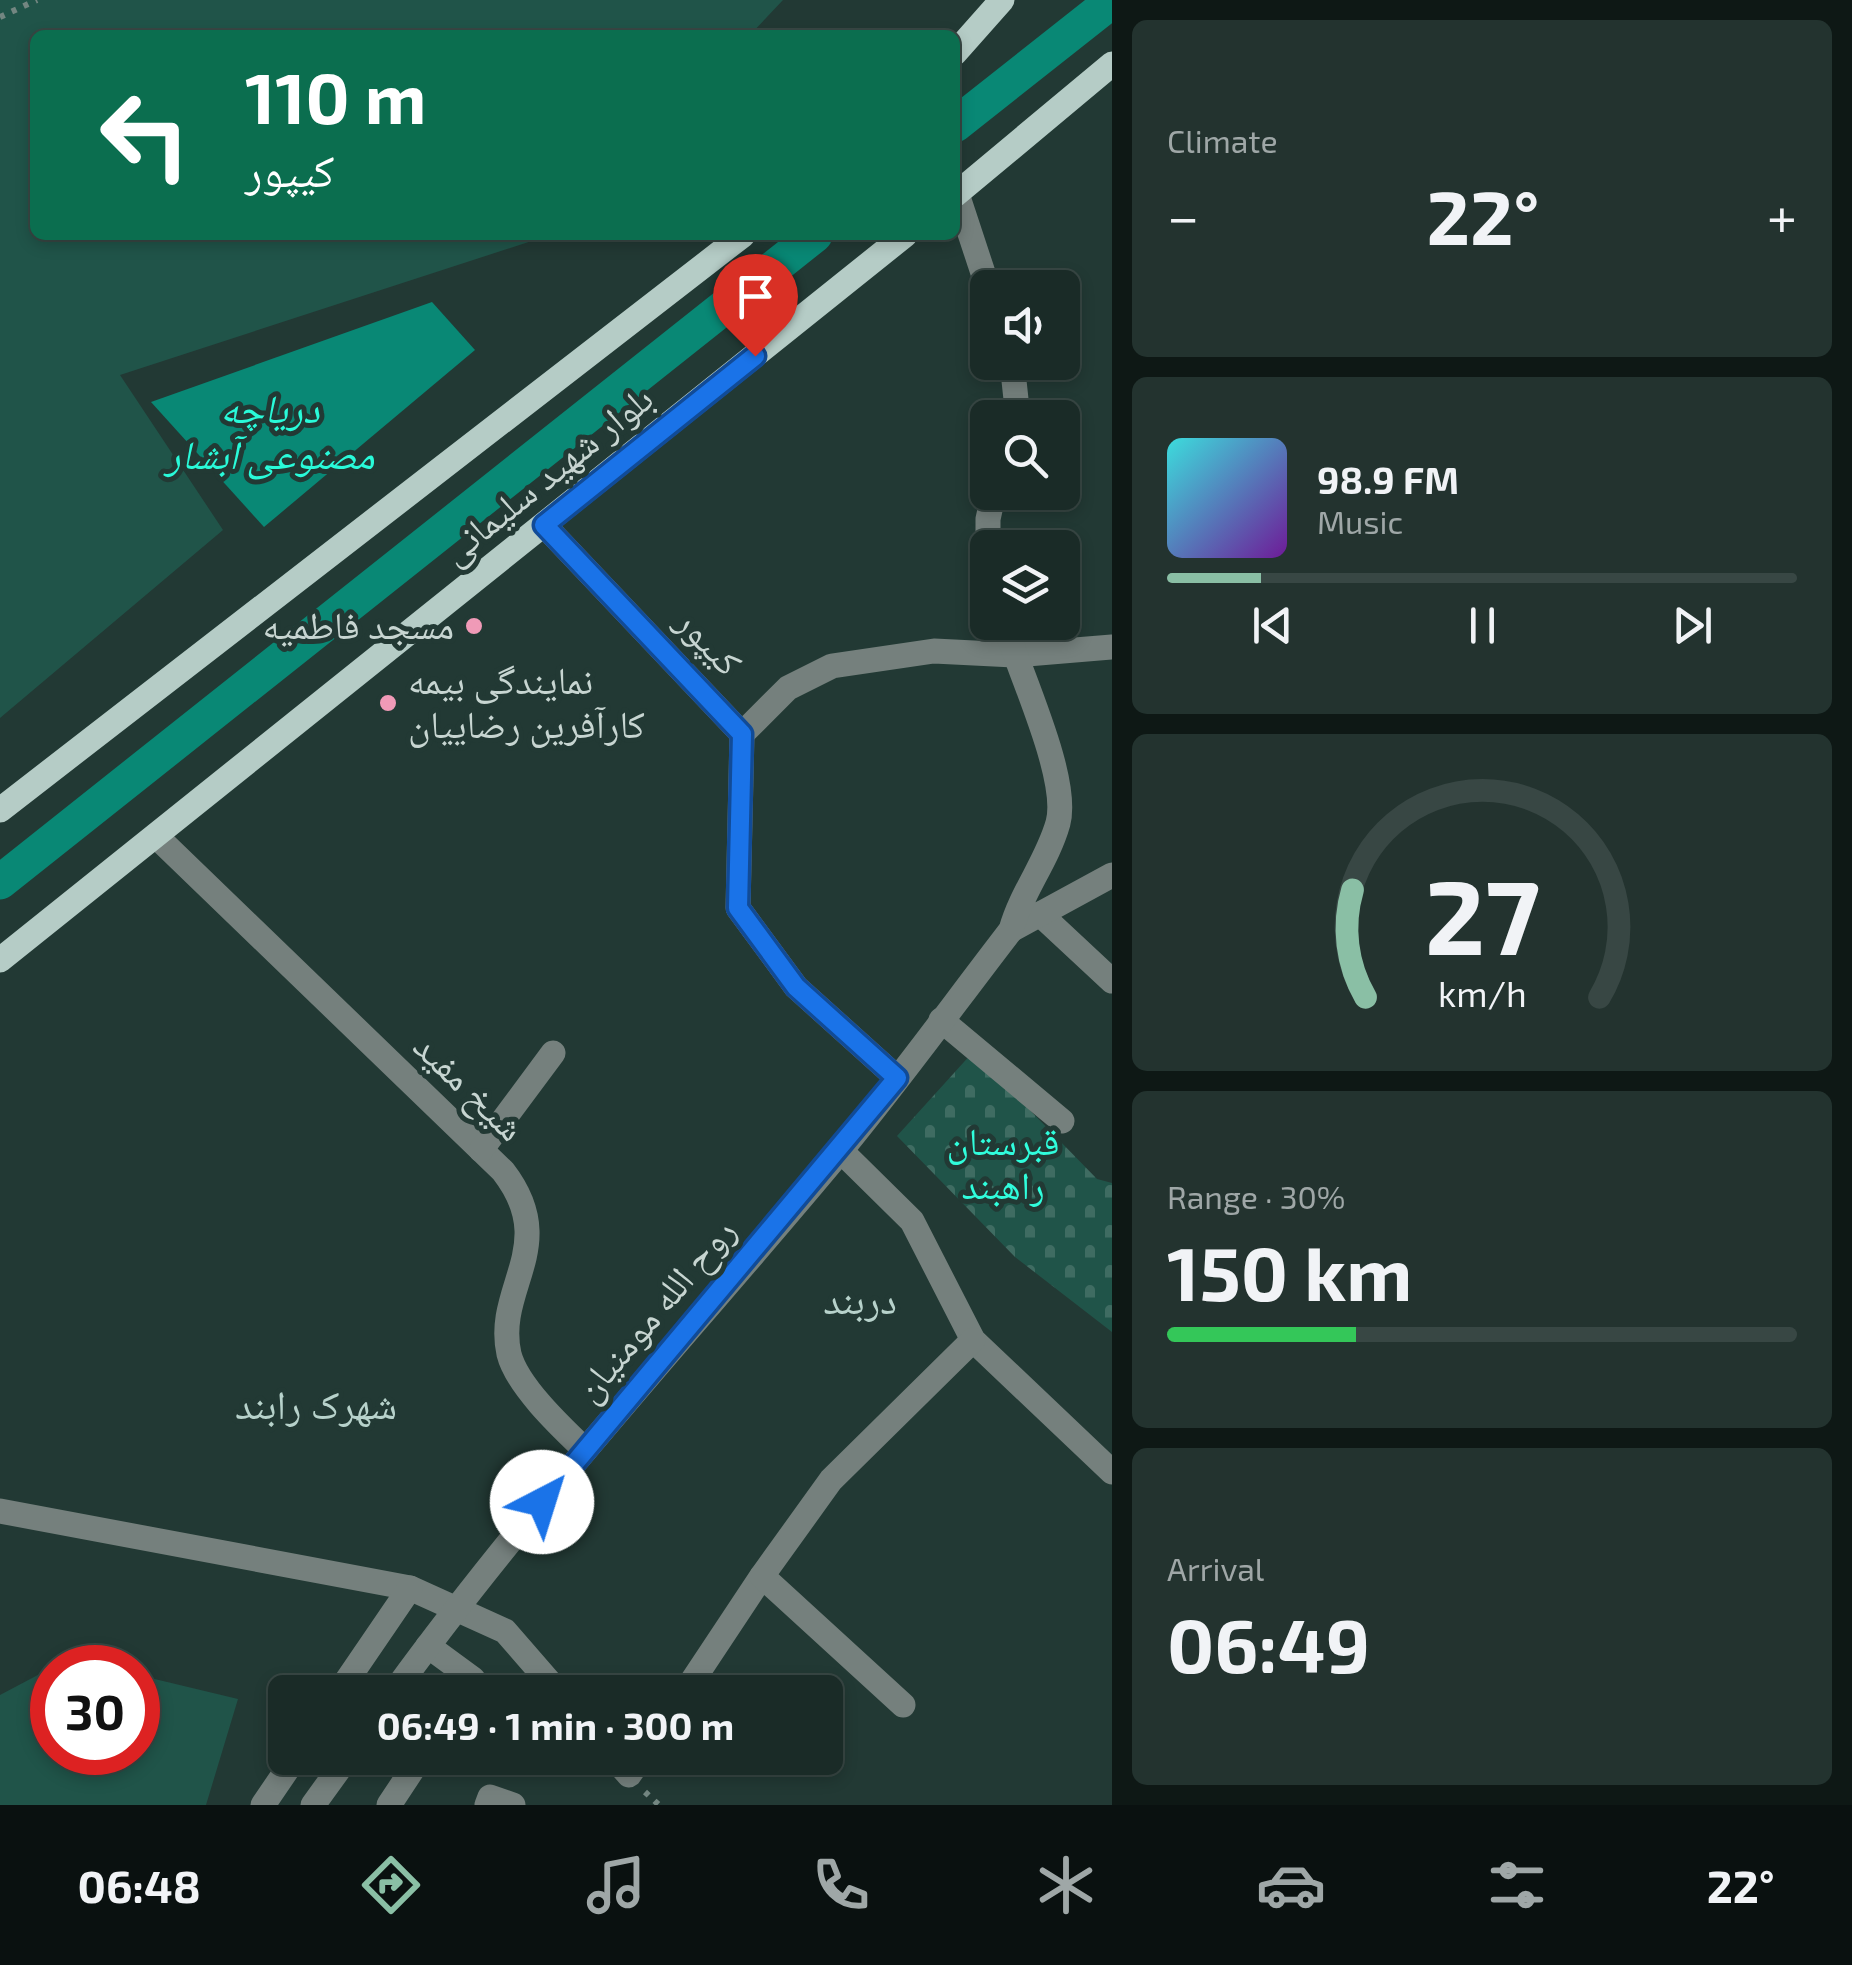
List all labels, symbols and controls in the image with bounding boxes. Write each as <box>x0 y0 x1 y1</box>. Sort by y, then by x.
text: 110 m <box>245 54 426 138</box>
icon: left <box>80 70 210 200</box>
text: Climate <box>1167 121 1278 159</box>
text: کیپور <box>245 142 335 196</box>
text: 22° <box>1426 170 1539 260</box>
text: − <box>1167 182 1199 248</box>
text: + <box>1767 182 1797 248</box>
pin <box>713 254 798 357</box>
icon: arrive <box>728 269 783 324</box>
map controls <box>970 270 1080 640</box>
button: sound <box>970 270 1080 380</box>
street label: بلوار شهید سلیمانی <box>431 374 662 574</box>
water label: دریاچه مصنوعی آبشار <box>163 383 374 480</box>
button: search <box>970 400 1080 510</box>
text: 98.9 FM <box>1317 456 1459 502</box>
text: Music <box>1317 502 1403 540</box>
button: layers <box>970 530 1080 640</box>
street label: کیپور <box>666 597 753 685</box>
icon: previous <box>1245 598 1300 653</box>
icon: pause <box>1455 598 1510 653</box>
icon: next <box>1665 598 1720 653</box>
place label: مسجد فاطمیه <box>262 601 454 647</box>
marker: مسجد فاطمیه <box>463 615 485 637</box>
place label: نمایندگی بیمه کارآفرین رضاییان <box>408 656 645 748</box>
marker: نمایندگی بیمه کارآفرین رضاییان <box>377 692 399 714</box>
text: 27 <box>1424 851 1540 976</box>
text: km/h <box>1438 971 1526 1014</box>
street label: شیخ مفید <box>403 1022 535 1152</box>
park label: قبرستان راهبند <box>947 1117 1059 1207</box>
text: Range · 30% <box>1167 1177 1345 1215</box>
street label: روح الله مومنیان <box>563 1207 746 1412</box>
text: 150 km <box>1167 1226 1412 1316</box>
district label: دربند <box>823 1274 897 1322</box>
district label: شهرک رابند <box>235 1379 397 1428</box>
position arrow <box>490 1450 594 1554</box>
text: Arrival <box>1167 1549 1264 1587</box>
text: 06:49 <box>1167 1598 1370 1688</box>
speed limit sign: 30 <box>30 1645 160 1775</box>
text: 06:49 · 1 min · 300 m <box>377 1702 734 1748</box>
icon: directions <box>356 1850 426 1920</box>
icon: music <box>581 1850 651 1920</box>
icon: phone <box>806 1850 876 1920</box>
icon: climate <box>1031 1850 1101 1920</box>
icon: car <box>1256 1850 1326 1920</box>
icon: filters <box>1482 1850 1552 1920</box>
text: 06:48 <box>78 1858 201 1912</box>
text: 22° <box>1707 1858 1774 1912</box>

